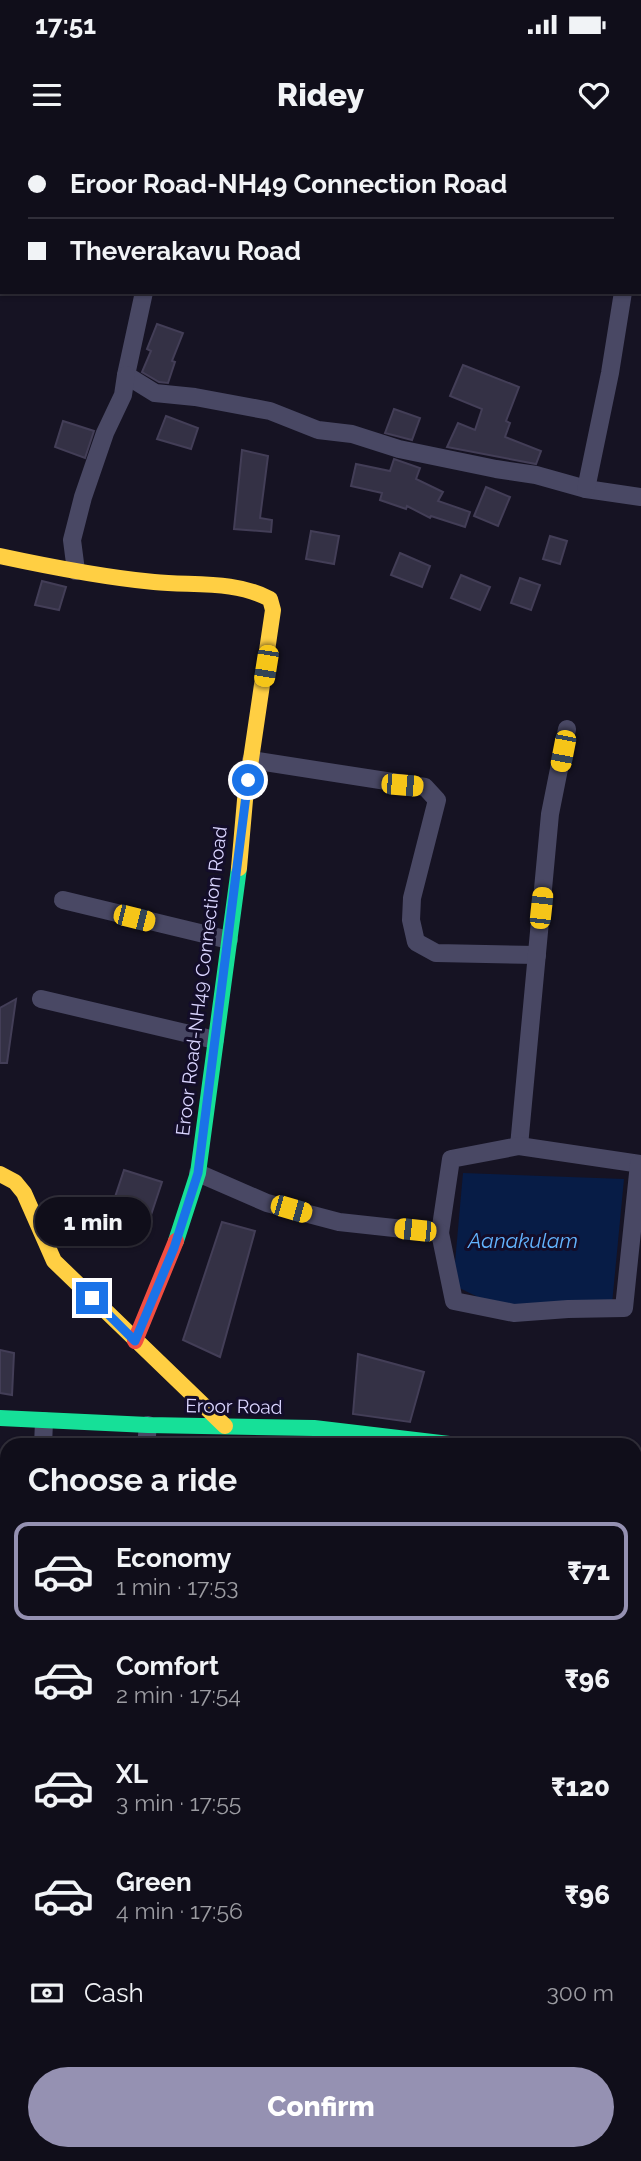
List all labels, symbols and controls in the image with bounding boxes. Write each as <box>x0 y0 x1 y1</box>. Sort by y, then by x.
text: 17:51 <box>35 10 96 40</box>
icon: menu <box>28 76 66 114</box>
text: Ridey <box>277 76 364 113</box>
icon: heart <box>575 76 613 114</box>
text: Eroor Road-NH49 Connection Road <box>70 169 507 199</box>
text: Theverakavu Road <box>70 236 301 266</box>
car <box>253 644 280 688</box>
car <box>549 728 578 774</box>
route start <box>232 764 264 796</box>
car <box>381 773 424 797</box>
street label: Eroor Road-NH49 Connection Road <box>171 825 231 1137</box>
car <box>529 886 554 930</box>
car <box>112 903 157 933</box>
car <box>268 1193 315 1225</box>
callout: 1 min <box>34 1196 150 1246</box>
text: 1 min <box>63 1208 123 1235</box>
car <box>394 1217 437 1243</box>
water label: Aanakulam <box>467 1228 578 1253</box>
route end <box>76 1282 108 1314</box>
street label: Eroor Road <box>185 1394 283 1418</box>
text: Choose a ride <box>28 1461 237 1498</box>
icon: car <box>32 1540 95 1603</box>
text: Economy <box>116 1543 231 1573</box>
text: ₹71 <box>567 1556 610 1586</box>
text: 1 min · 17:53 <box>116 1573 239 1600</box>
icon: car <box>32 1648 95 1711</box>
text: Comfort <box>116 1651 219 1681</box>
text: ₹96 <box>564 1664 610 1694</box>
text: 2 min · 17:54 <box>116 1681 241 1708</box>
icon: car <box>32 1756 95 1819</box>
text: XL <box>116 1759 148 1789</box>
text: ₹120 <box>551 1772 610 1802</box>
text: 3 min · 17:55 <box>116 1789 241 1816</box>
icon: car <box>32 1864 95 1927</box>
text: Green <box>116 1867 192 1897</box>
text: ₹96 <box>564 1880 610 1910</box>
text: 4 min · 17:56 <box>116 1897 243 1924</box>
icon: cash <box>28 1974 66 2012</box>
text: Cash <box>84 1978 144 2008</box>
text: 300 m <box>547 1979 614 2006</box>
button: Confirm <box>28 2067 614 2147</box>

